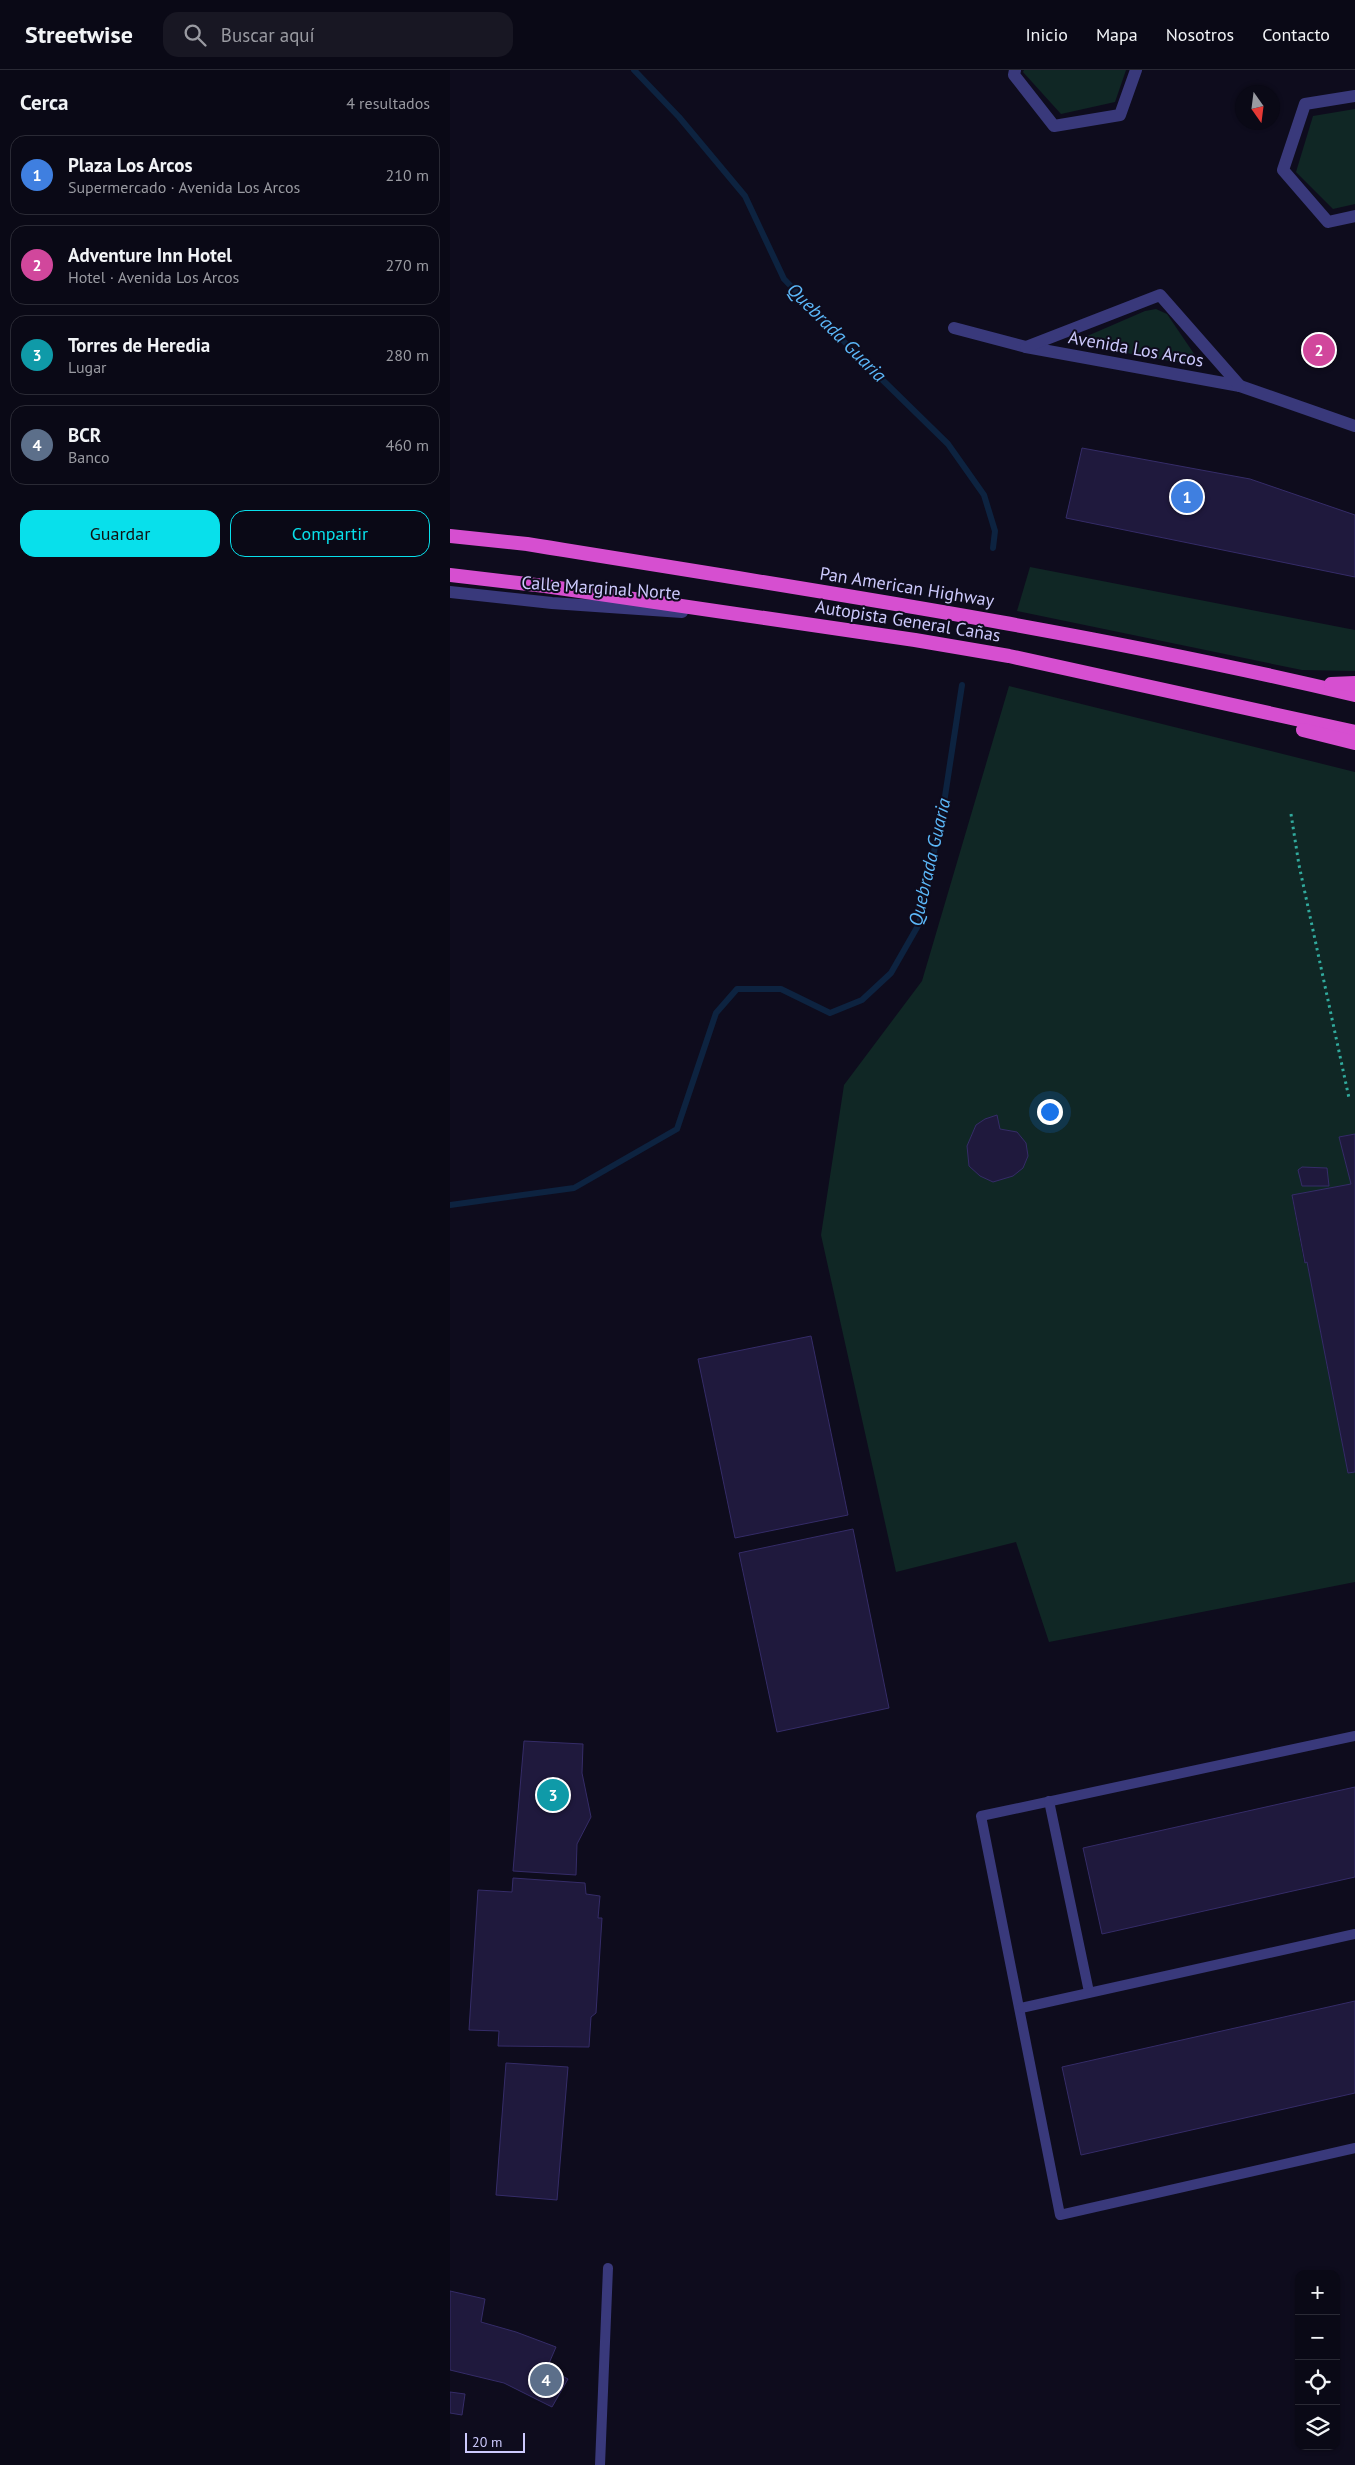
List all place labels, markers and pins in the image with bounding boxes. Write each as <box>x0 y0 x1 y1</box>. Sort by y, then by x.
pin: 2 <box>1303 331 1335 369</box>
pin: 1 <box>1171 478 1203 516</box>
pin: 3 <box>537 1776 569 1814</box>
pin: 4 <box>530 2361 562 2399</box>

